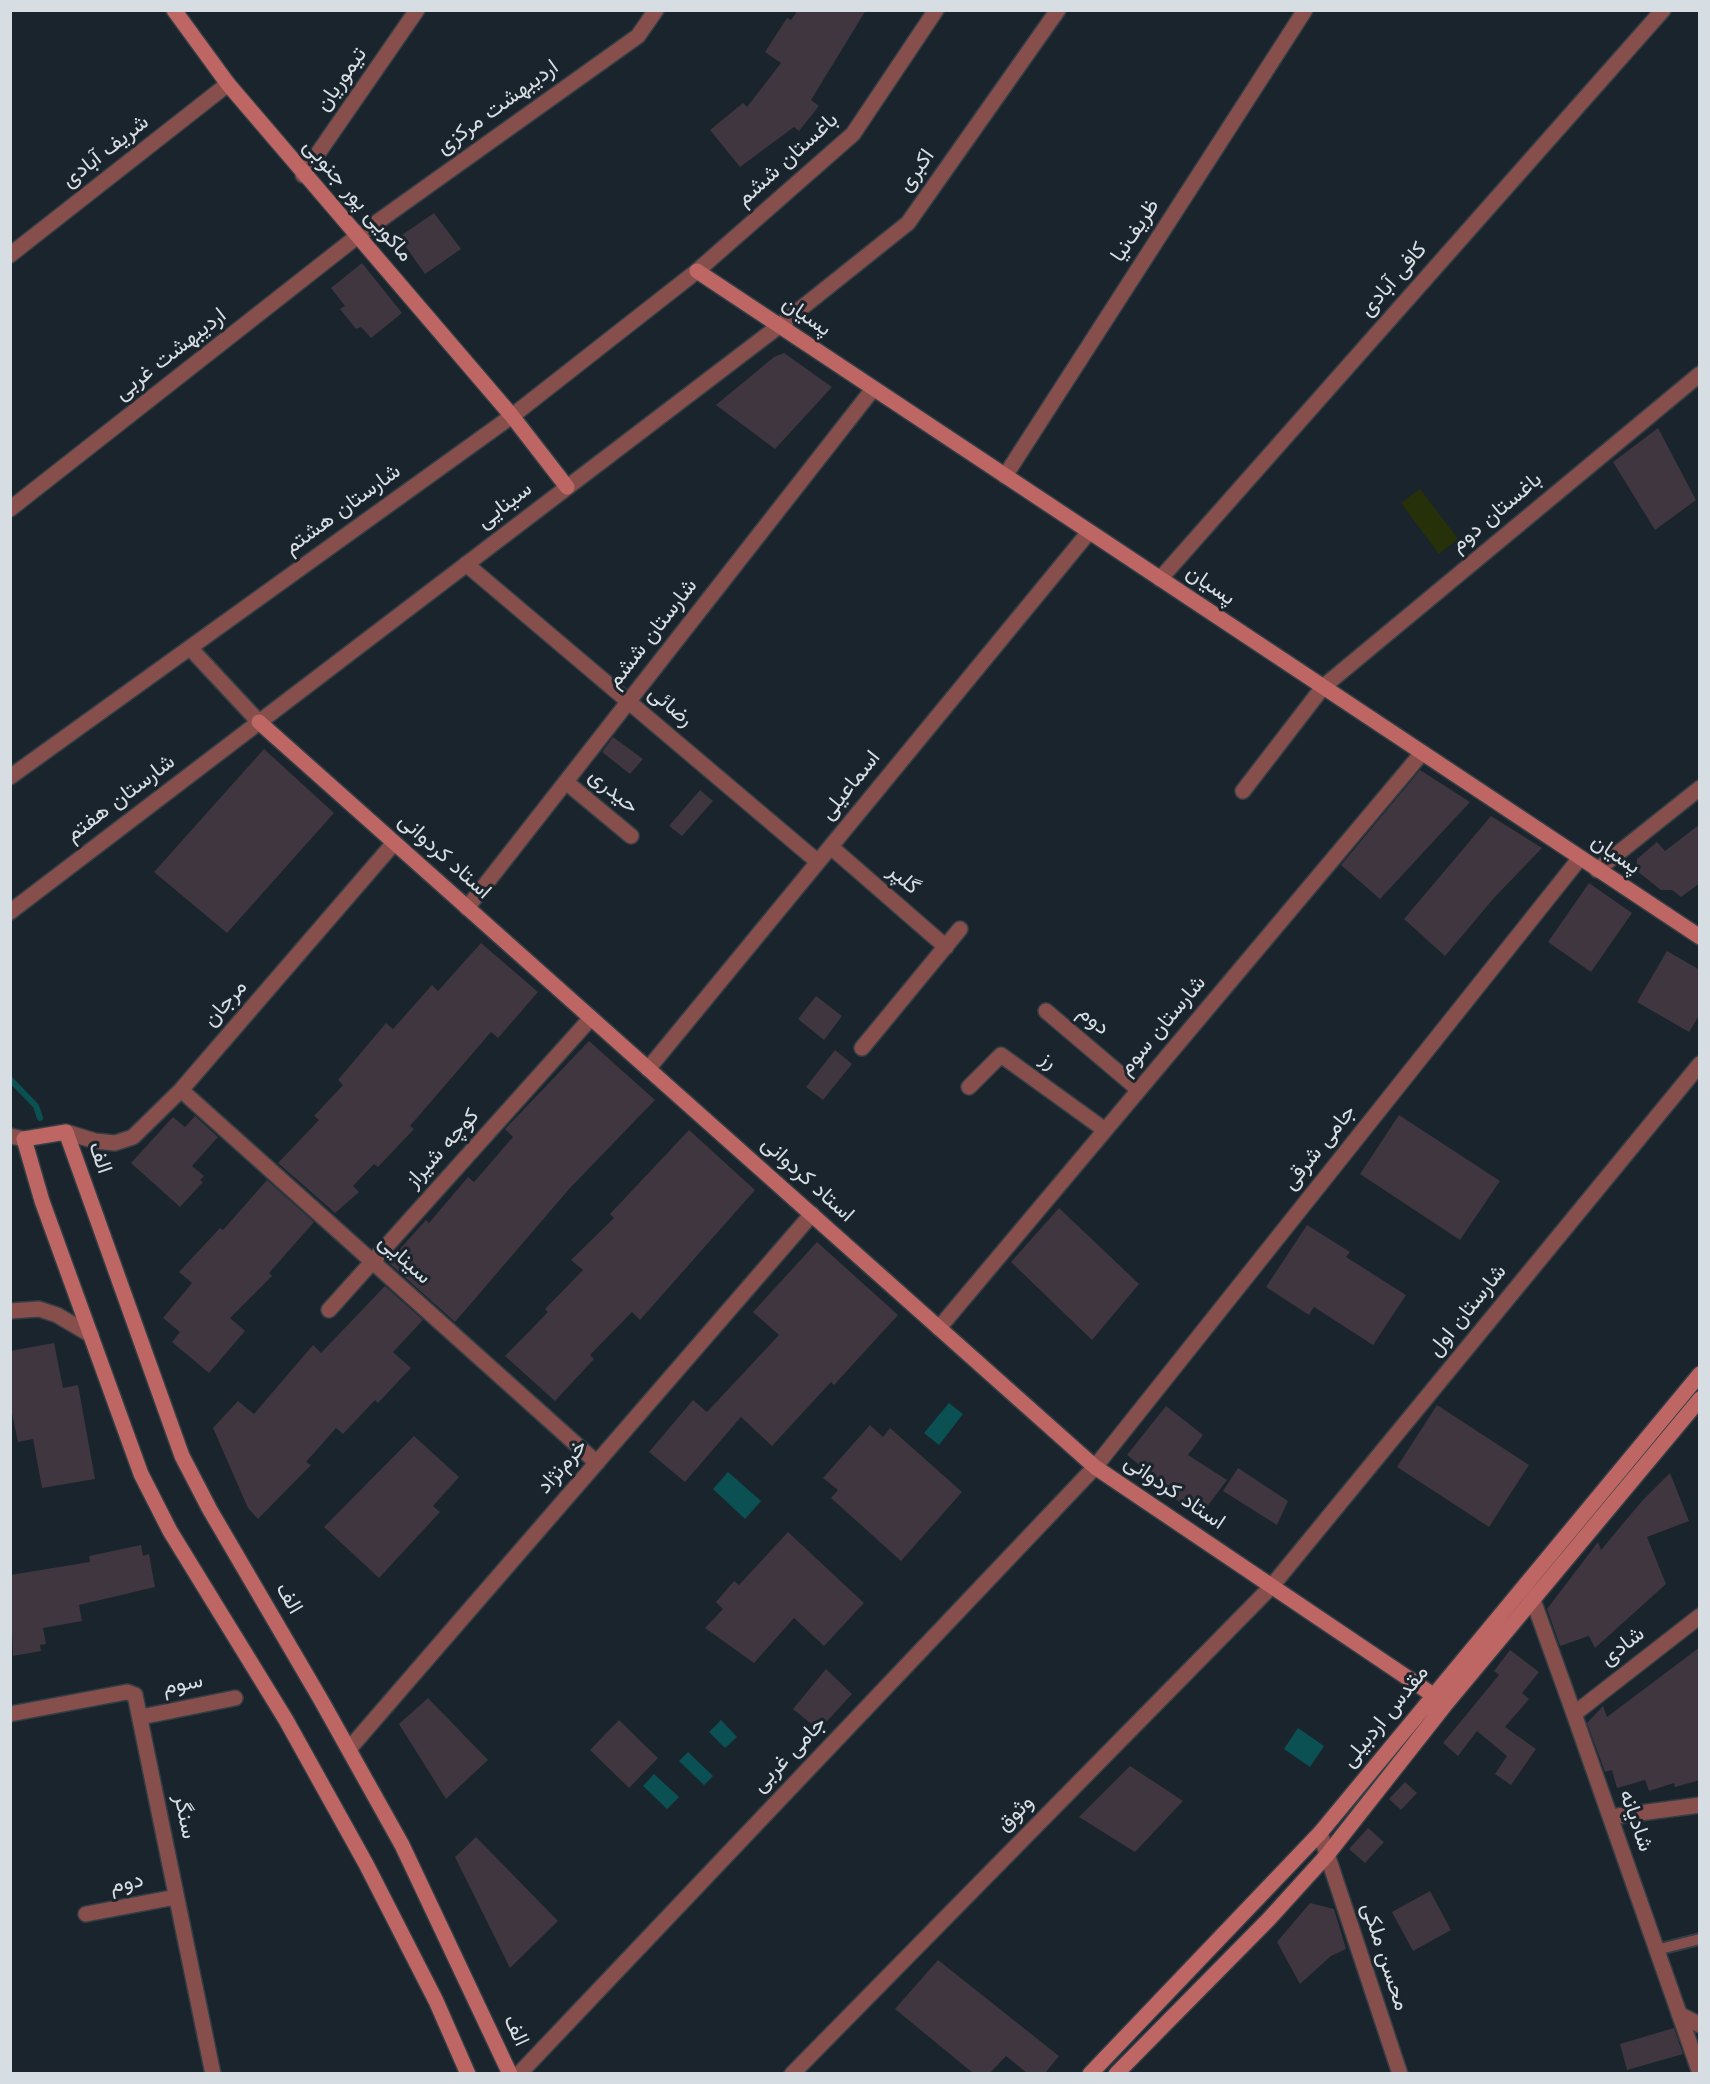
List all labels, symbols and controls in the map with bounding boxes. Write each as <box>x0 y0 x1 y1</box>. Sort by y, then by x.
street label: تیموریان <box>310 43 374 117</box>
street label: اردیبهشت مرکزی <box>432 55 564 161</box>
street label: باغستان ششم <box>732 107 844 213</box>
street label: شریف آبادی <box>57 110 155 194</box>
street label: ماکویی‌ پور جنوبی <box>296 134 418 268</box>
street label: اکبری <box>893 144 941 198</box>
street label: ظریف‌نیا <box>1106 194 1166 268</box>
street label: کافی آبادی <box>1355 237 1433 323</box>
street label: پسیان <box>776 291 836 343</box>
street label: اردیبهشت غربی <box>110 303 232 407</box>
street label: شارستان هشتم <box>280 459 406 561</box>
street label: باغستان دوم <box>1446 467 1548 559</box>
street label: سینایی <box>472 477 538 535</box>
street label: پسیان <box>1180 560 1240 612</box>
street label: شارستان ششم <box>602 574 704 694</box>
street label: رضائی <box>642 680 698 734</box>
street label: اسماعیلی <box>815 746 887 826</box>
street label: شارستان هفتم <box>61 749 181 849</box>
street label: حیدری <box>583 763 643 821</box>
street label: استاد کردوانی <box>392 808 496 906</box>
street label: پسیان <box>1585 829 1645 881</box>
street label: گلپر <box>882 859 924 901</box>
street label: شارستان سوم <box>1114 971 1212 1081</box>
street label: مرجان <box>198 975 254 1033</box>
street label: دوم <box>1072 1000 1114 1042</box>
street label: رز <box>1034 1046 1062 1076</box>
street label: جامی شرقی <box>1278 1100 1362 1196</box>
street label: کوچه شیراز <box>400 1104 486 1194</box>
street label: استاد کردوانی <box>755 1131 859 1229</box>
street label: الف <box>81 1139 117 1177</box>
street label: سینایی <box>372 1229 436 1291</box>
street label: شارستان اول <box>1423 1260 1513 1362</box>
street label: خرم‌نژاد <box>532 1434 594 1500</box>
street label: استاد کردوانی <box>1118 1450 1230 1536</box>
street label: الف <box>269 1579 307 1619</box>
street label: شادی <box>1596 1621 1650 1673</box>
street label: مقدس اردبیلی <box>1337 1660 1435 1774</box>
street label: سوم <box>161 1668 205 1702</box>
street label: جامی غربی <box>747 1711 833 1799</box>
street label: شادیانه <box>1612 1786 1658 1856</box>
street label: وثوق <box>992 1790 1040 1838</box>
street label: سنگر <box>167 1793 201 1841</box>
street label: دوم <box>108 1868 146 1900</box>
street label: محسن ملکی <box>1354 1900 1414 2014</box>
street label: الف <box>496 2011 534 2051</box>

